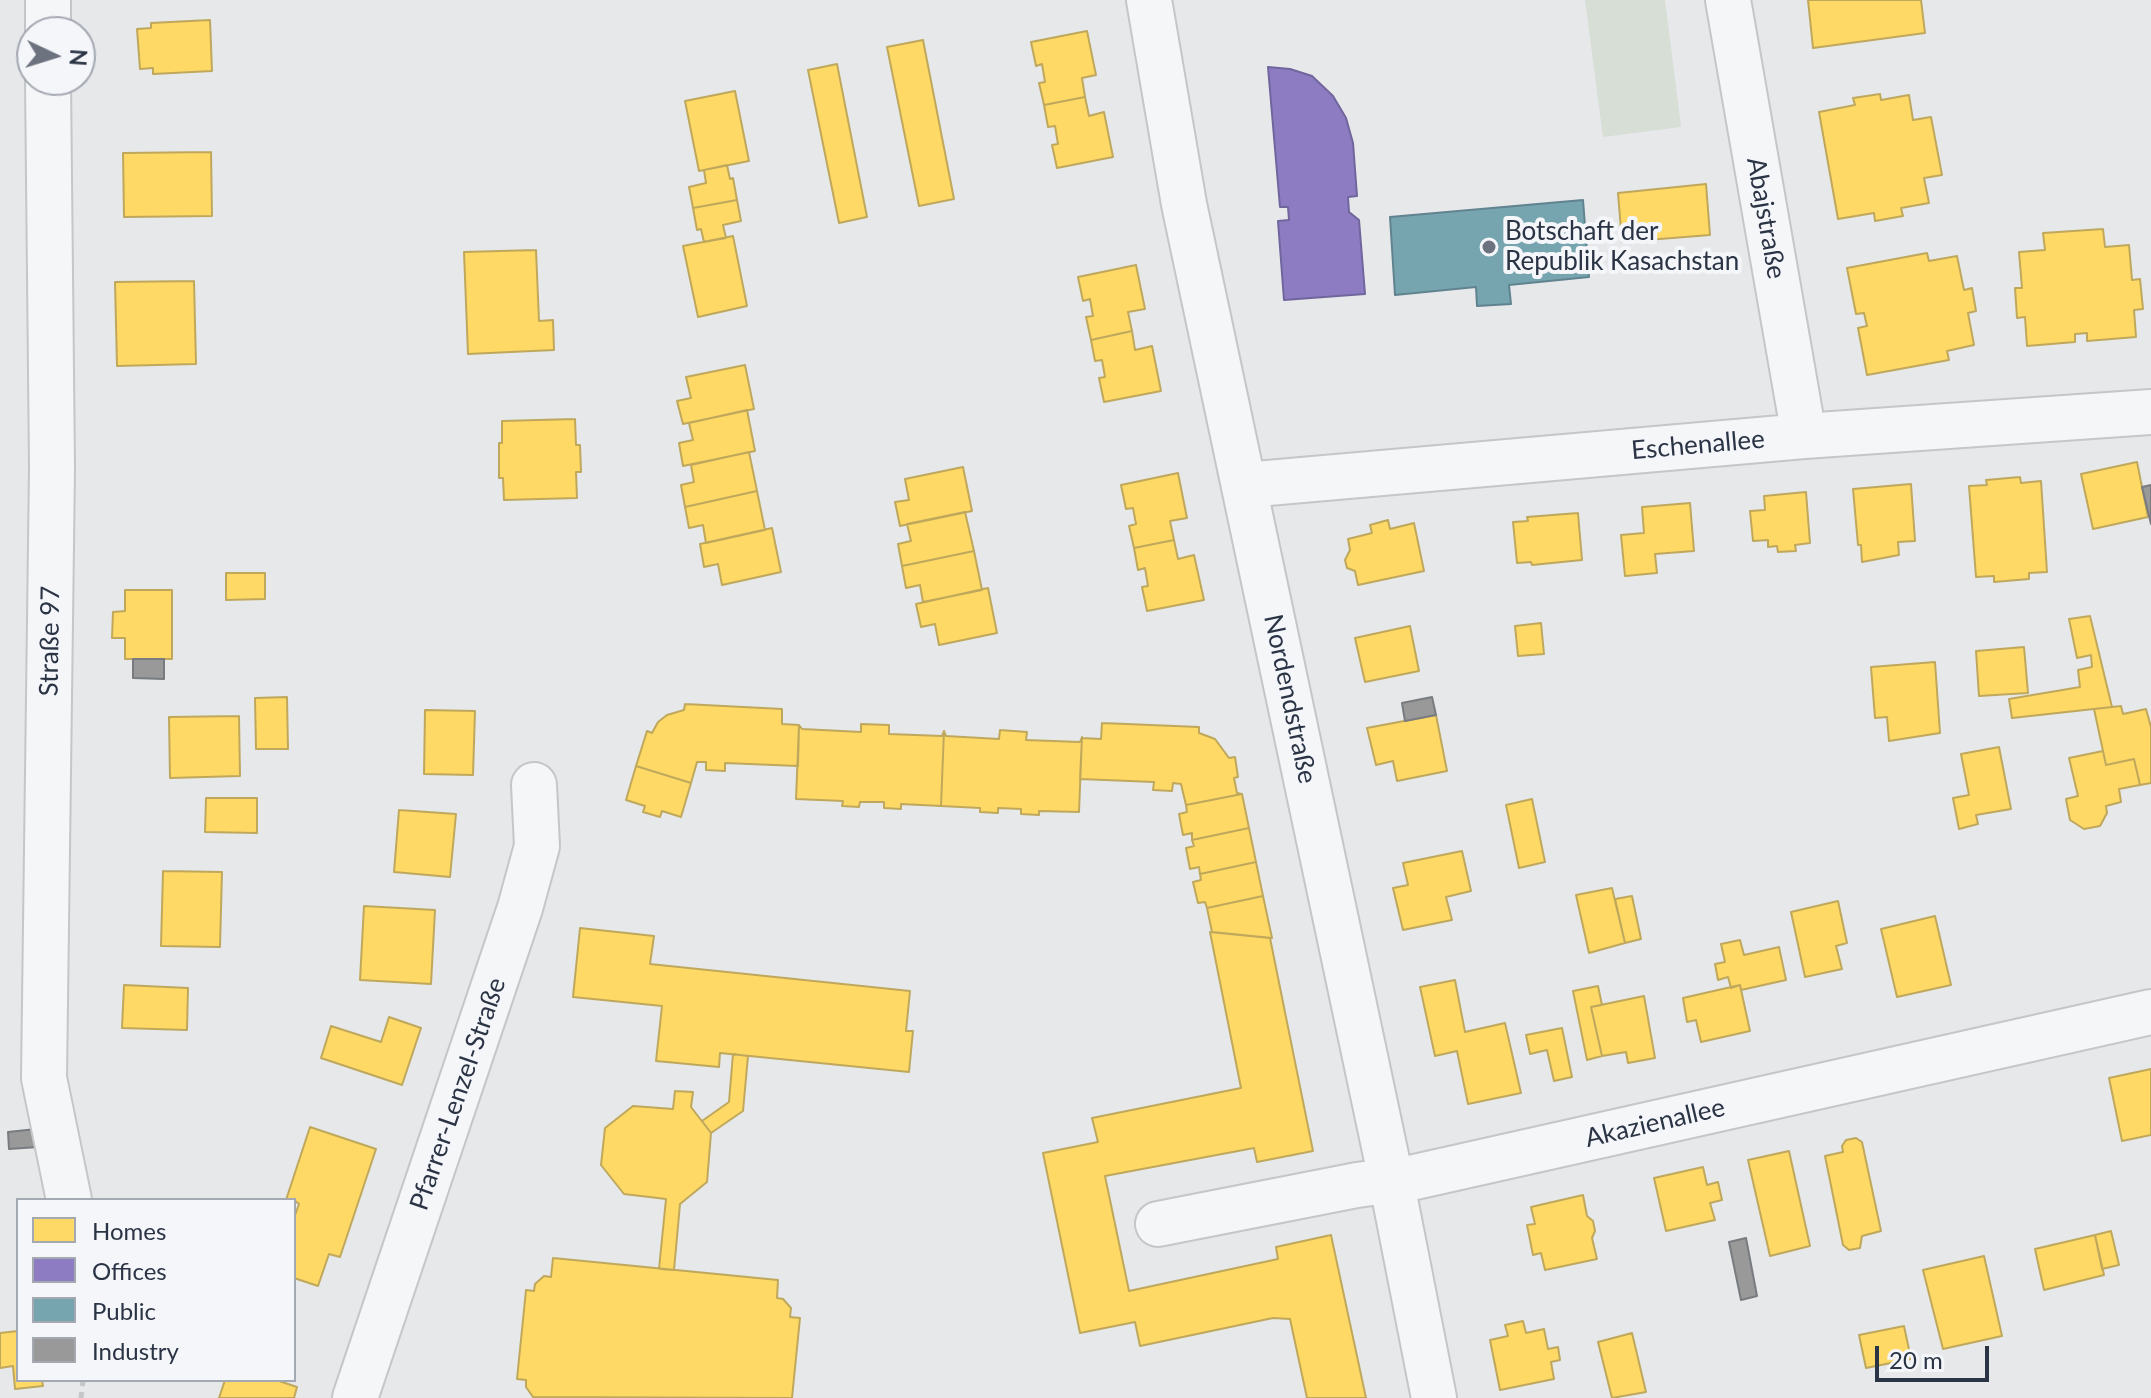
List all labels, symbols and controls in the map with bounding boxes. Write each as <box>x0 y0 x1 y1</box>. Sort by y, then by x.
north arrow <box>16 16 96 96</box>
text: N <box>64 48 93 67</box>
street label: Abajstraße <box>1740 155 1792 281</box>
place label: Botschaft der Republik Kasachstan <box>1505 216 1739 278</box>
marker: Botschaft der Republik Kasachstan <box>1480 238 1498 256</box>
street label: Eschenallee <box>1630 424 1766 466</box>
street label: Straße 97 <box>33 585 67 697</box>
street label: Nordendstraße <box>1257 612 1323 786</box>
street label: Pfarrer-Lenzel-Straße <box>404 974 512 1214</box>
street label: Akazienallee <box>1582 1092 1728 1154</box>
legend <box>16 1198 296 1382</box>
text: Homes <box>92 1216 166 1245</box>
text: Offices <box>92 1256 167 1285</box>
text: Public <box>92 1296 156 1325</box>
scale bar <box>1879 1330 1993 1380</box>
text: Industry <box>92 1336 179 1365</box>
text: 20 m <box>1889 1345 1943 1374</box>

